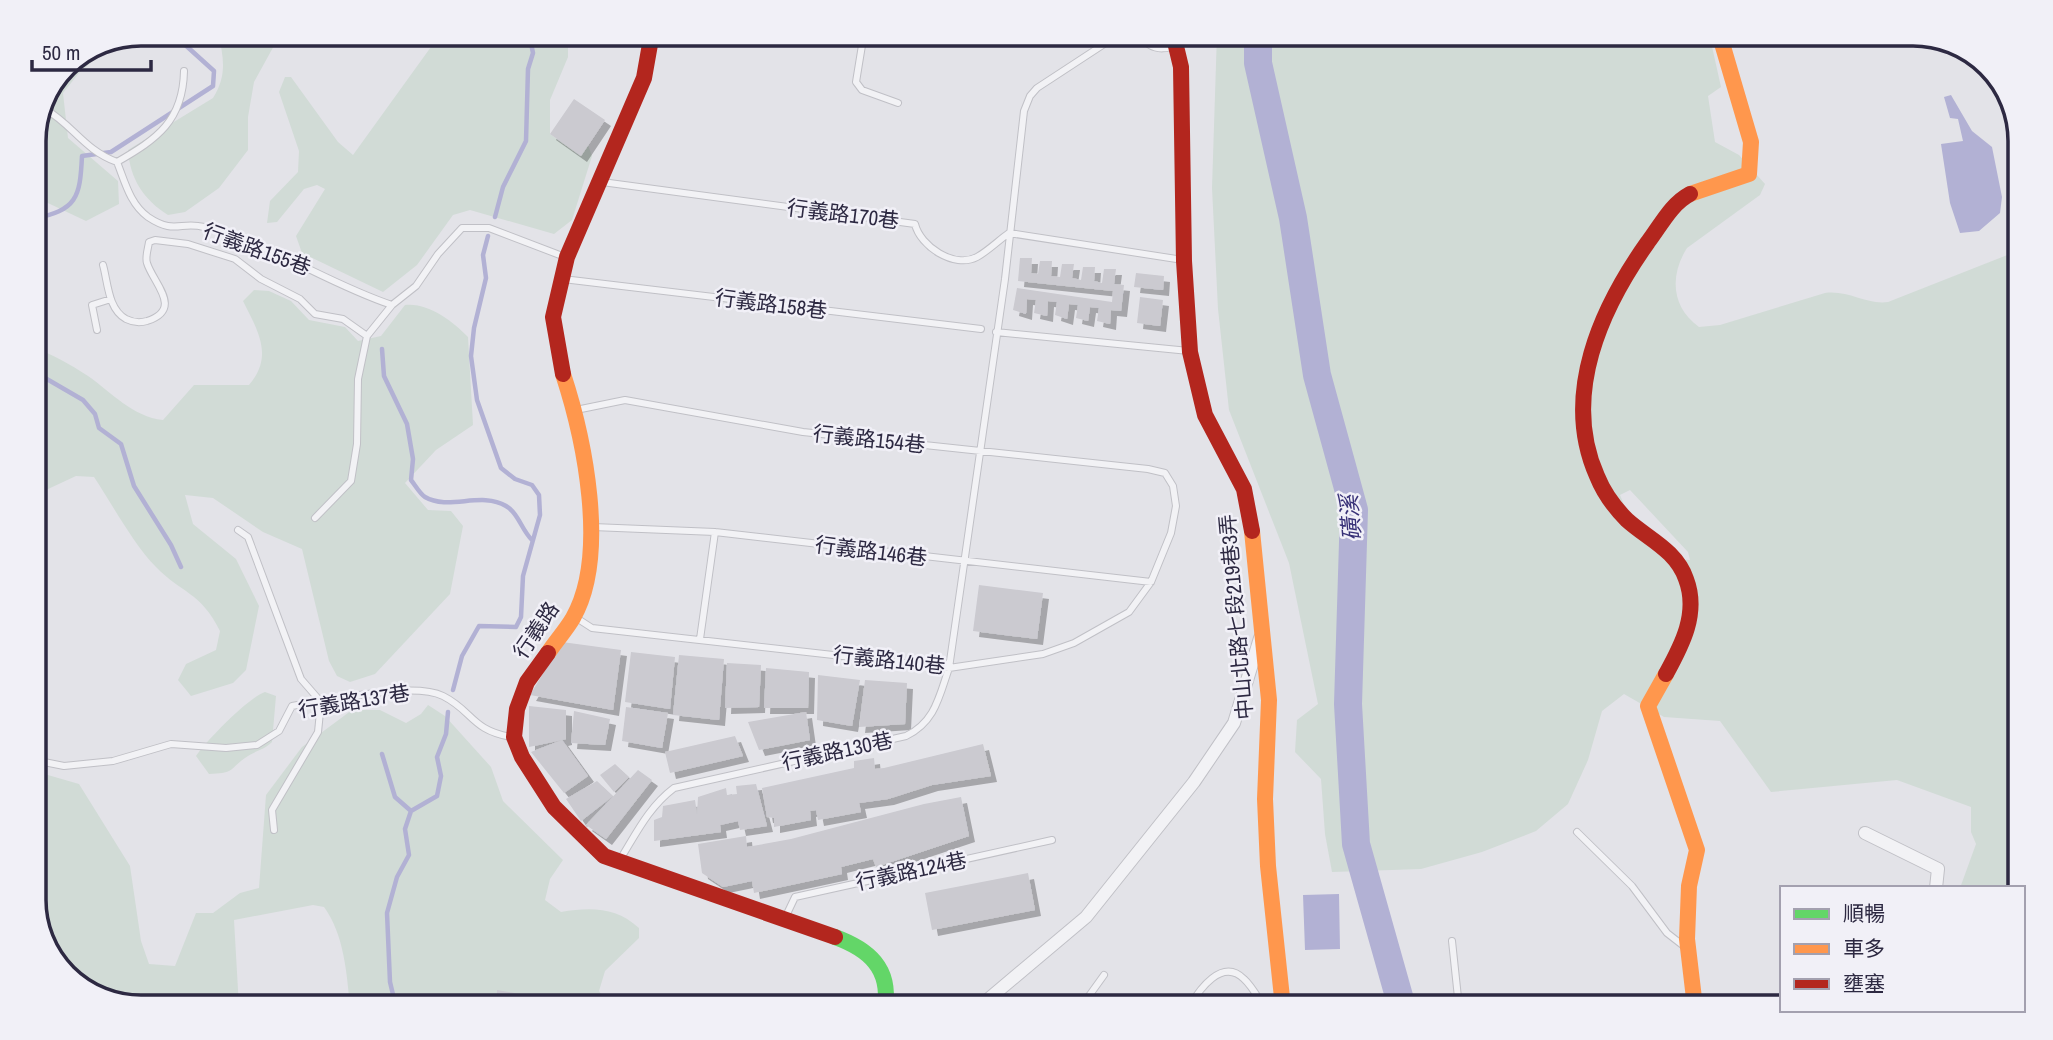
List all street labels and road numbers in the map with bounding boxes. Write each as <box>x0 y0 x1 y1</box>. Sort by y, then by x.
street label: 行義路170巷 <box>785 193 901 235</box>
street label: 行義路155巷 <box>199 216 315 282</box>
street label: 行義路158巷 <box>713 283 829 325</box>
street label: 行義路154巷 <box>811 419 927 459</box>
street label: 中山北路七段219巷3弄 <box>1213 513 1259 721</box>
street label: 行義路146巷 <box>813 530 929 572</box>
street label: 行義路 <box>506 596 566 664</box>
street label: 行義路140巷 <box>831 640 947 680</box>
street label: 行義路137巷 <box>296 678 412 724</box>
street label: 行義路130巷 <box>779 725 895 777</box>
street label: 行義路124巷 <box>853 845 969 897</box>

